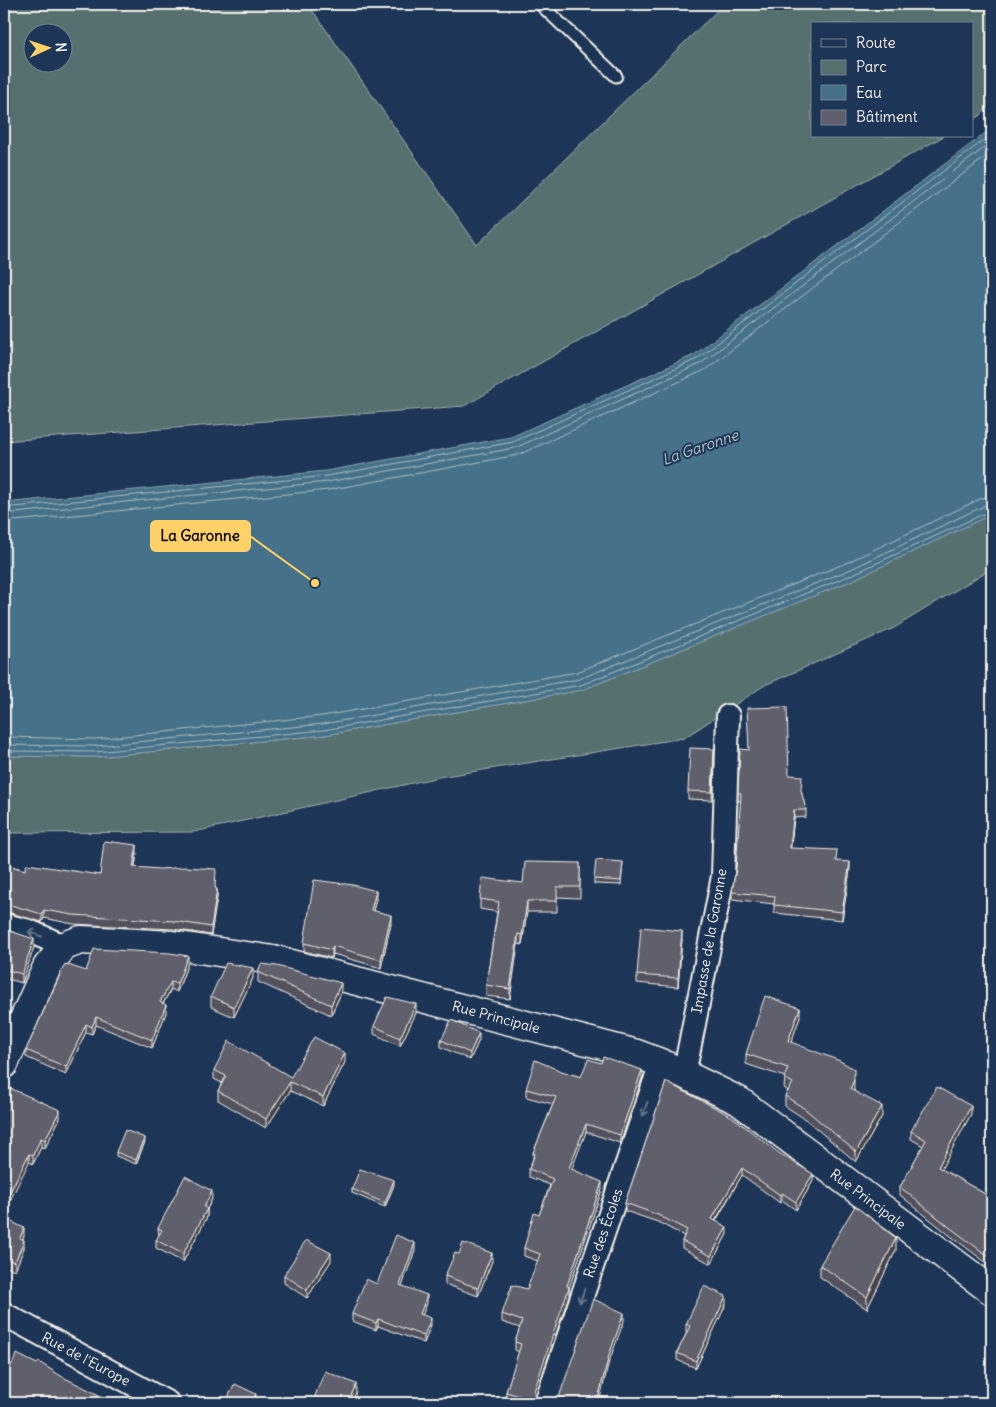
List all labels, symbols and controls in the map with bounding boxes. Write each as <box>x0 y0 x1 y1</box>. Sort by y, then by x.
north arrow <box>22 22 72 72</box>
legend <box>811 22 974 138</box>
text: Route <box>856 33 896 52</box>
text: N <box>52 42 70 53</box>
text: Parc <box>856 57 887 76</box>
text: Eau <box>856 83 882 102</box>
text: Bâtiment <box>856 107 918 126</box>
water label: La Garonne <box>659 425 742 469</box>
callout: La Garonne <box>151 521 250 551</box>
text: La Garonne <box>160 526 240 545</box>
street label: Impasse de la Garonne <box>687 867 731 1015</box>
one-way arrow <box>27 929 43 938</box>
street label: Rue Principale <box>450 997 542 1037</box>
one-way arrow <box>639 1101 649 1117</box>
street label: Rue Principale <box>827 1165 909 1233</box>
street label: Rue des Écoles <box>579 1186 627 1280</box>
one-way arrow <box>577 1288 586 1304</box>
street label: Rue de l'Europe <box>39 1328 133 1390</box>

